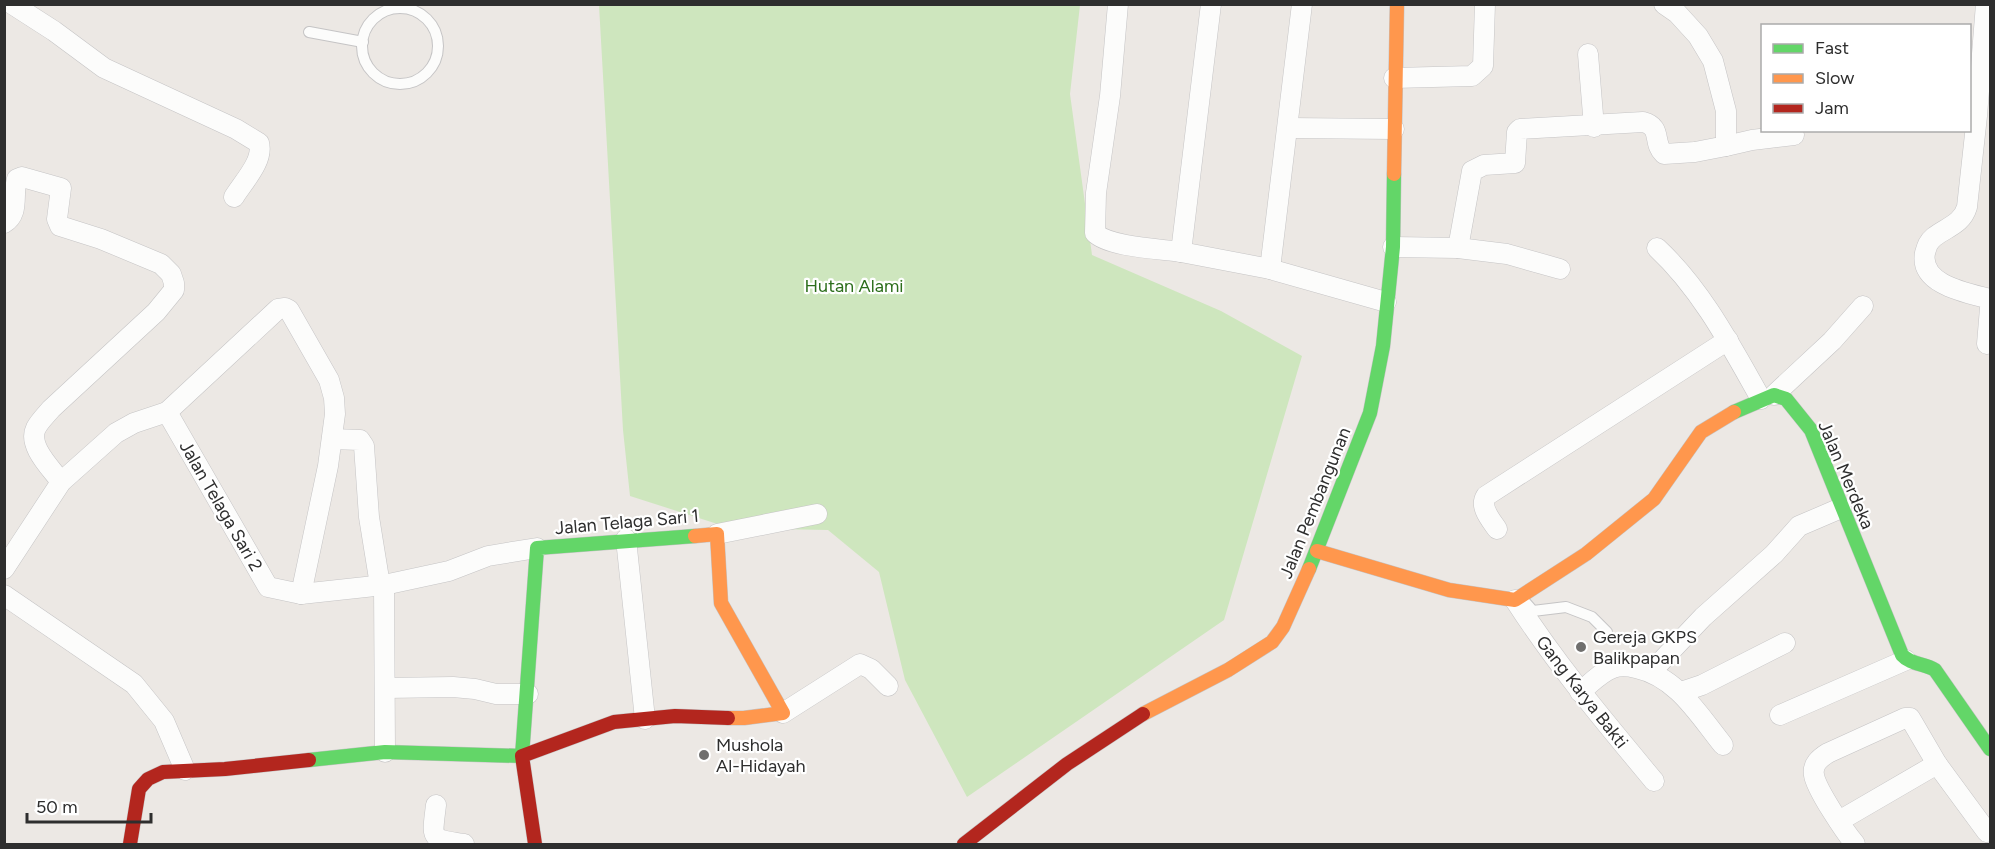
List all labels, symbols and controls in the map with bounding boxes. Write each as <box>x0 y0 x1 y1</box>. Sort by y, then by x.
legend <box>1761 24 1971 132</box>
text: Fast <box>1815 37 1849 59</box>
text: Slow <box>1815 67 1854 89</box>
text: Jam <box>1815 97 1849 119</box>
park label: Hutan Alami <box>805 275 903 297</box>
street label: Jalan Merdeka <box>1813 418 1879 532</box>
street label: Jalan Pembangunan <box>1275 424 1355 582</box>
street label: Jalan Telaga Sari 2 <box>175 437 267 575</box>
street label: Jalan Telaga Sari 1 <box>554 505 700 539</box>
place label: Gereja GKPS Balikpapan <box>1593 626 1697 669</box>
street label: Gang Karya Bakti <box>1531 631 1633 753</box>
marker: Gereja GKPS Balikpapan <box>1574 640 1588 654</box>
place label: Mushola Al-Hidayah <box>716 734 805 777</box>
marker: Mushola Al-Hidayah <box>697 748 711 762</box>
scale bar <box>27 786 152 824</box>
text: 50 m <box>36 796 78 818</box>

